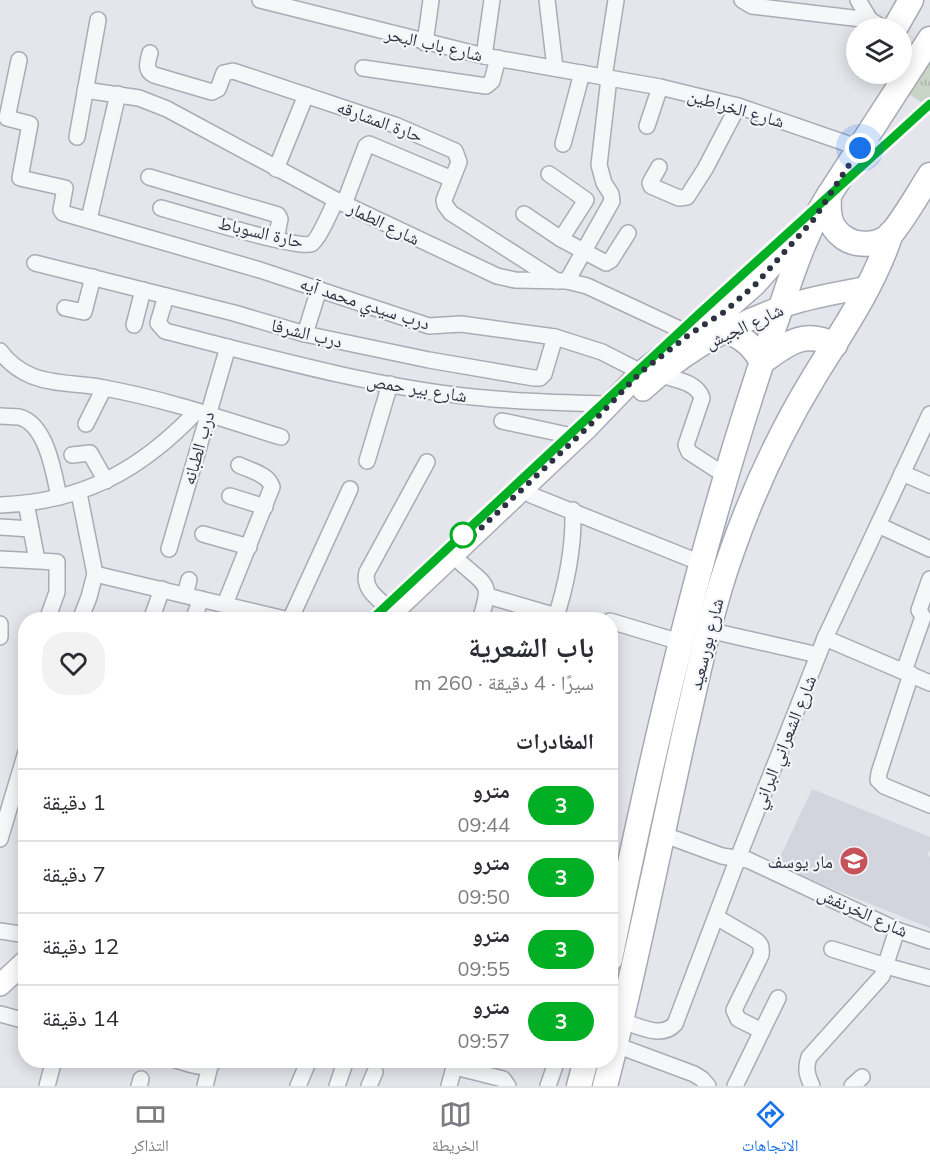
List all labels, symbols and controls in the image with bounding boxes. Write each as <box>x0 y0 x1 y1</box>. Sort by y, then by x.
map controls <box>846 18 912 84</box>
button: layers <box>846 18 912 84</box>
street label: شارع باب البحر <box>382 21 485 66</box>
street label: شارع الخراطين <box>685 83 787 133</box>
street label: حارة المشارقه <box>334 95 426 147</box>
your location <box>845 133 875 163</box>
street label: شارع الطمار <box>343 195 424 250</box>
street label: حارة السوباط <box>216 211 306 253</box>
street label: درب سيدي محمد آيه <box>296 271 433 338</box>
street label: شارع الجيش <box>701 298 787 354</box>
street label: درب الشرفا <box>269 313 345 353</box>
street label: شارع بير حمص <box>365 369 469 407</box>
street label: درب الطبانه <box>177 409 219 487</box>
unlabelled marker <box>450 522 476 548</box>
street label: شارع بورسعيد <box>684 596 728 692</box>
text: باب الشعرية <box>468 629 594 664</box>
button: heart <box>42 632 105 695</box>
text: سيرًا · 4 دقيقة · 260 m <box>414 670 594 695</box>
street label: شارع الشعراني البراني <box>747 672 825 814</box>
text: المغادرات <box>516 727 594 755</box>
text: مترو <box>472 776 510 804</box>
text: 1 دقيقة <box>42 788 106 816</box>
text: 3 <box>555 792 567 818</box>
text: 09:44 <box>457 812 510 837</box>
school or university icon: مار يوسف <box>838 845 870 877</box>
text: مترو <box>472 848 510 876</box>
place label: مار يوسف <box>767 850 833 873</box>
text: 7 دقيقة <box>42 860 106 888</box>
text: 3 <box>555 864 567 890</box>
street label: شارع الخرنفش <box>814 882 912 942</box>
text: 09:50 <box>457 884 510 909</box>
text: مترو <box>472 920 510 948</box>
text: 12 دقيقة <box>42 932 119 960</box>
text: 3 <box>555 936 567 962</box>
text: 09:55 <box>457 956 510 981</box>
text: مترو <box>472 992 510 1020</box>
text: 14 دقيقة <box>42 1004 119 1032</box>
text: 3 <box>555 1008 567 1034</box>
text: 09:57 <box>457 1028 510 1053</box>
tab: التذاكر <box>131 1098 169 1161</box>
tab: الخريطة <box>432 1098 479 1161</box>
tab: الاتجاهات <box>742 1098 799 1161</box>

